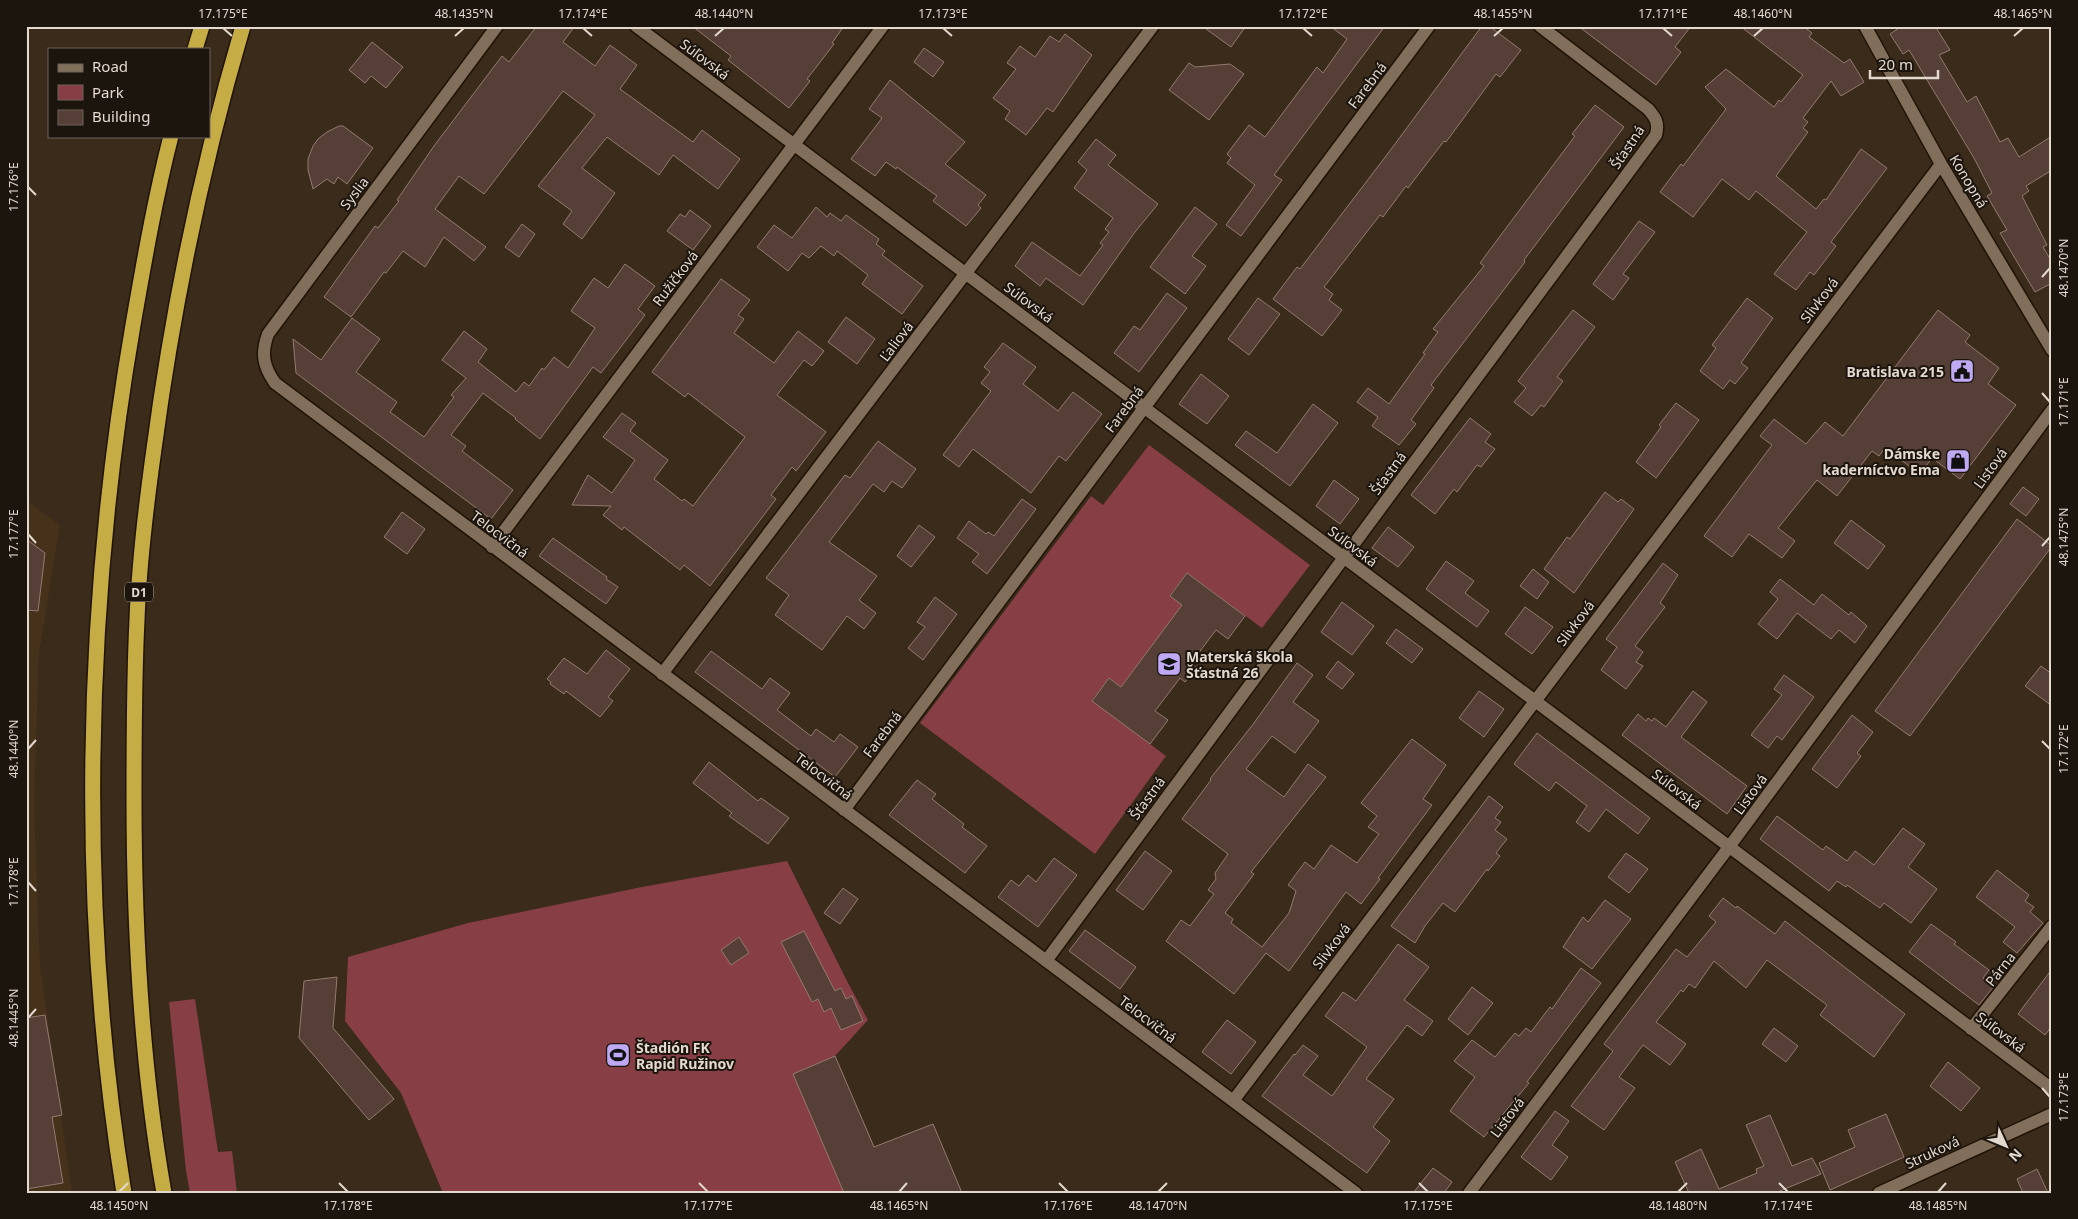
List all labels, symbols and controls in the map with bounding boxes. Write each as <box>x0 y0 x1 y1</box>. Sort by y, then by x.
text: 17.175°E <box>198 5 248 22</box>
text: 48.1435°N <box>435 5 493 22</box>
text: 17.174°E <box>558 5 608 22</box>
text: 48.1440°N <box>695 5 753 22</box>
text: 17.173°E <box>918 5 968 22</box>
text: 17.172°E <box>1278 5 1328 22</box>
text: 48.1455°N <box>1474 5 1532 22</box>
text: 17.171°E <box>1638 5 1688 22</box>
text: 48.1460°N <box>1734 5 1792 22</box>
text: 48.1465°N <box>1994 5 2052 22</box>
street label: Súľovská <box>676 34 734 84</box>
legend <box>48 48 210 138</box>
scale bar <box>1870 48 1938 80</box>
text: 20 m <box>1878 54 1913 74</box>
text: Road <box>92 56 128 76</box>
street label: Farebná <box>1343 58 1391 112</box>
text: Park <box>92 82 124 102</box>
text: Building <box>92 106 150 126</box>
street label: Šťastná <box>1605 121 1649 173</box>
street label: Konopná <box>1946 151 1992 211</box>
text: 17.176°E <box>5 162 22 212</box>
street label: Syslia <box>335 173 373 213</box>
text: 48.1470°N <box>2055 239 2072 297</box>
street label: Ružičková <box>648 246 702 310</box>
street label: Slivková <box>1796 273 1842 327</box>
street label: Súľovská <box>1000 277 1058 327</box>
street label: Ľaliová <box>875 317 917 365</box>
public building icon: Bratislava 215 <box>1949 358 1975 384</box>
place label: Bratislava 215 <box>1846 362 1944 381</box>
text: 17.171°E <box>2055 377 2072 427</box>
street label: Farebná <box>1100 382 1148 436</box>
place label: Dámske kaderníctvo Ema <box>1823 444 1940 479</box>
street label: Listová <box>1969 444 2011 492</box>
street label: Šťastná <box>1366 448 1410 498</box>
shop icon: Dámske kaderníctvo Ema <box>1945 448 1971 474</box>
street label: Telocvičná <box>467 506 533 562</box>
text: 48.1475°N <box>2055 508 2072 566</box>
text: 17.177°E <box>5 509 22 559</box>
street label: Súľovská <box>1324 521 1382 571</box>
road number: D1 <box>125 582 153 602</box>
street label: Slivková <box>1552 596 1598 650</box>
place label: Materská škola Šťastná 26 <box>1186 647 1293 682</box>
school or university icon: Materská škola Šťastná 26 <box>1156 651 1182 677</box>
street label: Farebná <box>858 707 906 761</box>
text: 48.1440°N <box>5 720 22 778</box>
text: 17.172°E <box>2055 724 2072 774</box>
street label: Telocvičná <box>791 748 857 804</box>
street label: Súľovská <box>1648 764 1706 814</box>
street label: Listová <box>1729 770 1771 818</box>
street label: Šťastná <box>1125 773 1169 823</box>
text: 17.178°E <box>5 857 22 907</box>
street label: Slivková <box>1308 919 1354 973</box>
street label: Párna <box>1981 948 2019 990</box>
text: 48.1445°N <box>5 989 22 1047</box>
street label: Telocvičná <box>1115 991 1181 1047</box>
street label: Súľovská <box>1972 1007 2030 1057</box>
place label: Štadión FK Rapid Ružinov <box>636 1038 734 1073</box>
sports icon: Štadión FK Rapid Ružinov <box>605 1042 631 1068</box>
text: 17.173°E <box>2055 1072 2072 1122</box>
street label: Listová <box>1486 1093 1528 1141</box>
north arrow <box>1980 1122 2030 1172</box>
street label: Struková <box>1902 1131 1962 1173</box>
text: N <box>2005 1145 2027 1166</box>
text: 48.1450°N <box>90 1197 148 1214</box>
text: 17.178°E <box>323 1197 373 1214</box>
text: 17.177°E <box>683 1197 733 1214</box>
text: 48.1465°N <box>870 1197 928 1214</box>
text: 17.176°E <box>1043 1197 1093 1214</box>
text: 48.1470°N <box>1129 1197 1187 1214</box>
text: 17.175°E <box>1403 1197 1453 1214</box>
text: 48.1480°N <box>1649 1197 1707 1214</box>
text: 17.174°E <box>1763 1197 1813 1214</box>
text: 48.1485°N <box>1909 1197 1967 1214</box>

